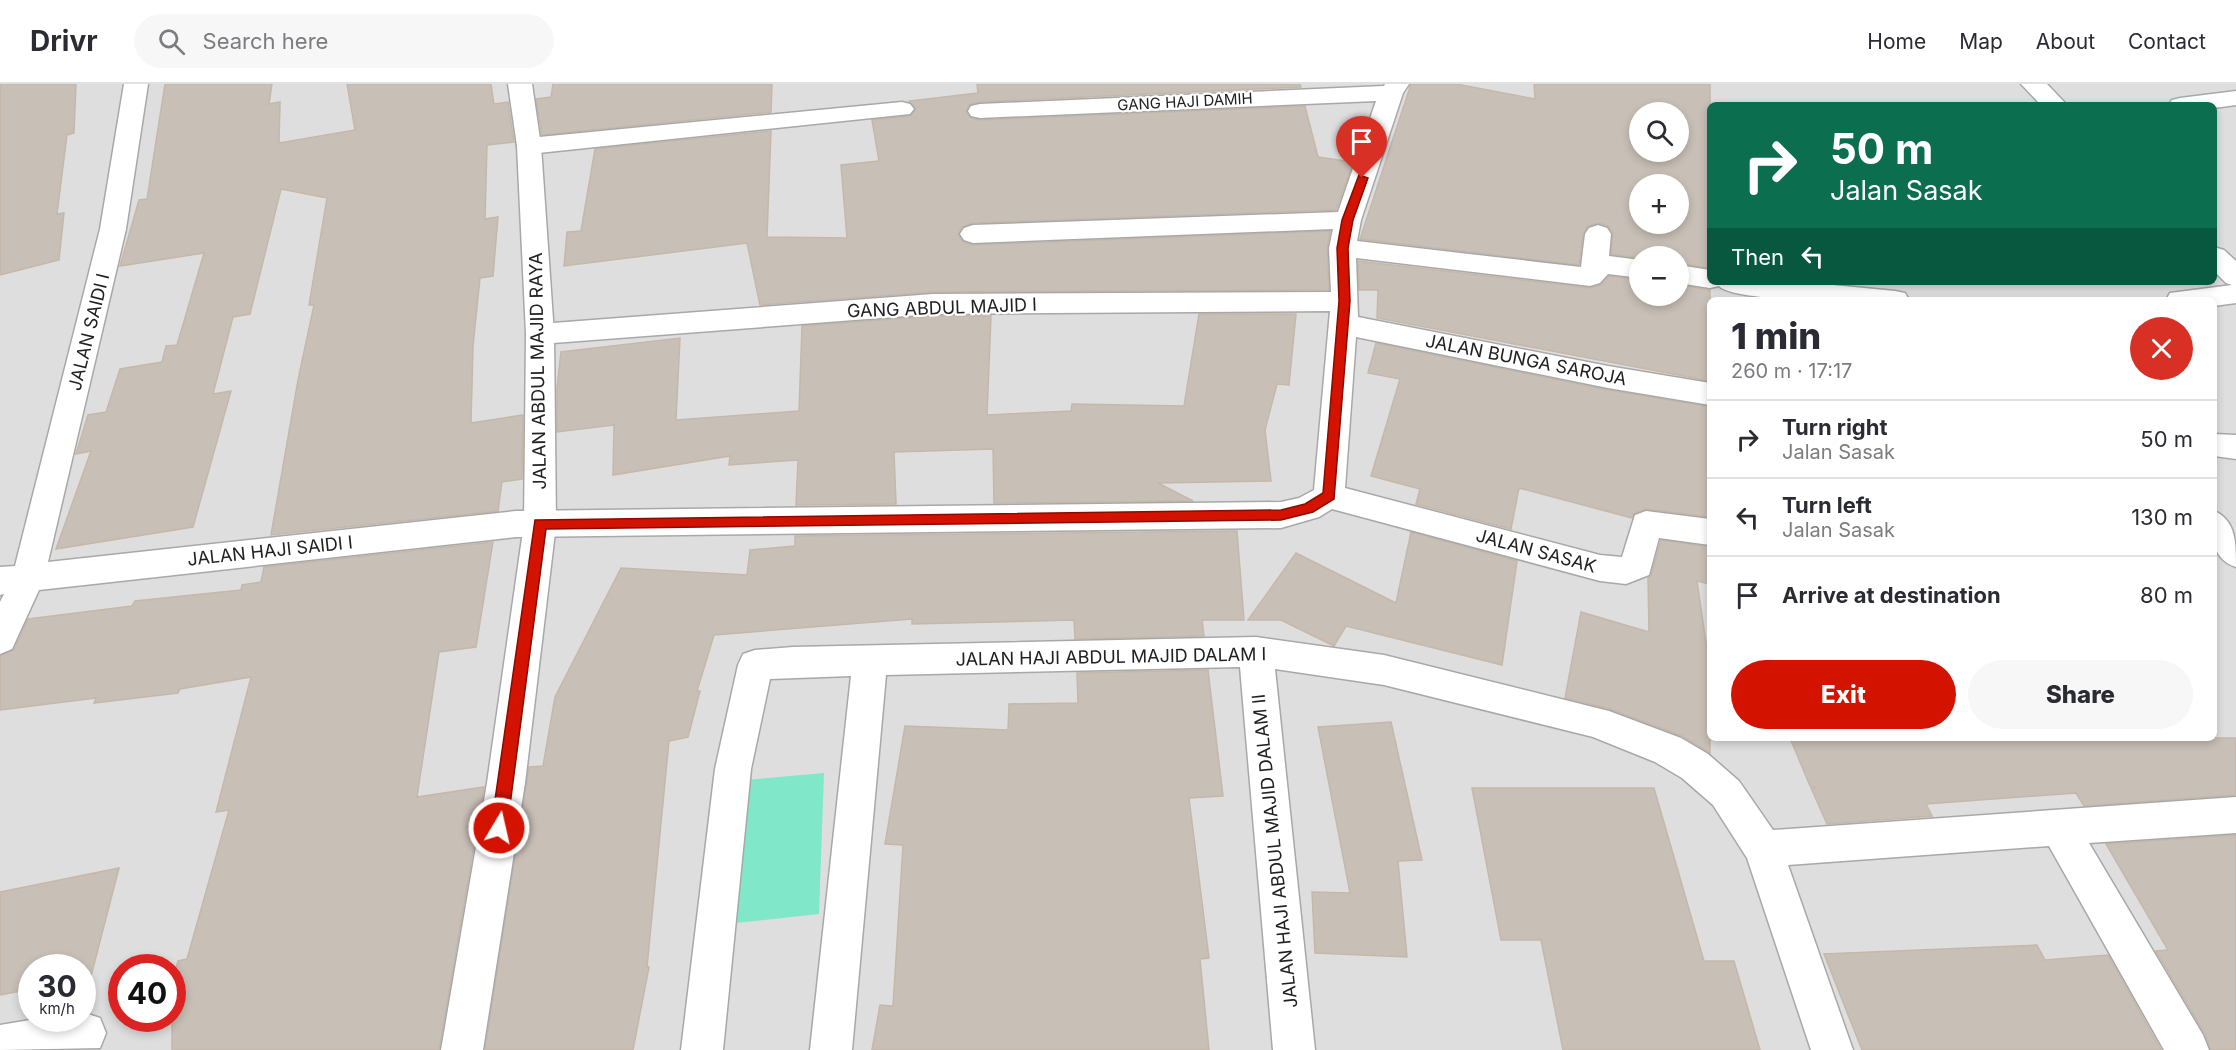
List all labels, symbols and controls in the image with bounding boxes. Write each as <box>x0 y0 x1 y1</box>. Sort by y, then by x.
search box <box>134 14 554 68</box>
text: Drivr <box>30 24 98 58</box>
icon: search <box>155 25 188 58</box>
text: Search here <box>203 28 328 54</box>
text: Home <box>1867 29 1926 54</box>
text: Map <box>1959 29 2003 54</box>
text: About <box>2036 29 2095 54</box>
text: Contact <box>2128 29 2206 54</box>
street label: GANG HAJI DAMIH <box>1117 88 1253 115</box>
map controls <box>1629 102 1689 306</box>
button: search <box>1629 102 1689 162</box>
pin <box>1336 116 1387 178</box>
text: 50 m <box>1830 123 1933 174</box>
icon: arrive <box>1345 125 1378 158</box>
icon: right <box>1731 126 1809 204</box>
button: + <box>1629 174 1689 234</box>
text: Jalan Sasak <box>1830 174 1983 207</box>
icon: left <box>1796 240 1829 273</box>
text: Then <box>1731 244 1784 270</box>
button: − <box>1629 246 1689 306</box>
street label: JALAN ABDUL MAJID RAYA <box>525 252 550 490</box>
street label: JALAN SAIDI I <box>64 271 113 393</box>
street label: GANG ABDUL MAJID I <box>847 294 1037 321</box>
text: 1 min <box>1731 314 1821 358</box>
button: close <box>2130 317 2193 380</box>
street label: JALAN BUNGA SAROJA <box>1424 330 1628 389</box>
text: 260 m · 17:17 <box>1731 359 1852 383</box>
text: Turn right <box>1782 414 1888 440</box>
icon: right <box>1731 423 1764 456</box>
text: 50 m <box>2140 426 2193 452</box>
text: Jalan Sasak <box>1782 440 1895 464</box>
text: Turn left <box>1782 492 1872 518</box>
icon: left <box>1731 501 1764 534</box>
text: 130 m <box>2131 504 2193 530</box>
text: Jalan Sasak <box>1782 518 1895 542</box>
street label: JALAN SASAK <box>1474 524 1599 577</box>
street label: JALAN HAJI SAIDI I <box>186 531 354 570</box>
icon: arrive <box>1731 579 1764 612</box>
text: Arrive at destination <box>1782 582 2001 608</box>
text: 80 m <box>2140 582 2193 608</box>
street label: JALAN HAJI ABDUL MAJID DALAM I <box>955 643 1267 670</box>
button: Exit <box>1731 660 1956 729</box>
button: Share <box>1968 660 2193 729</box>
street label: JALAN HAJI ABDUL MAJID DALAM II <box>1248 693 1301 1009</box>
position arrow <box>467 796 531 860</box>
speed limit sign: 40 <box>108 954 186 1032</box>
text: 30 <box>37 968 77 1004</box>
text: km/h <box>39 999 75 1018</box>

